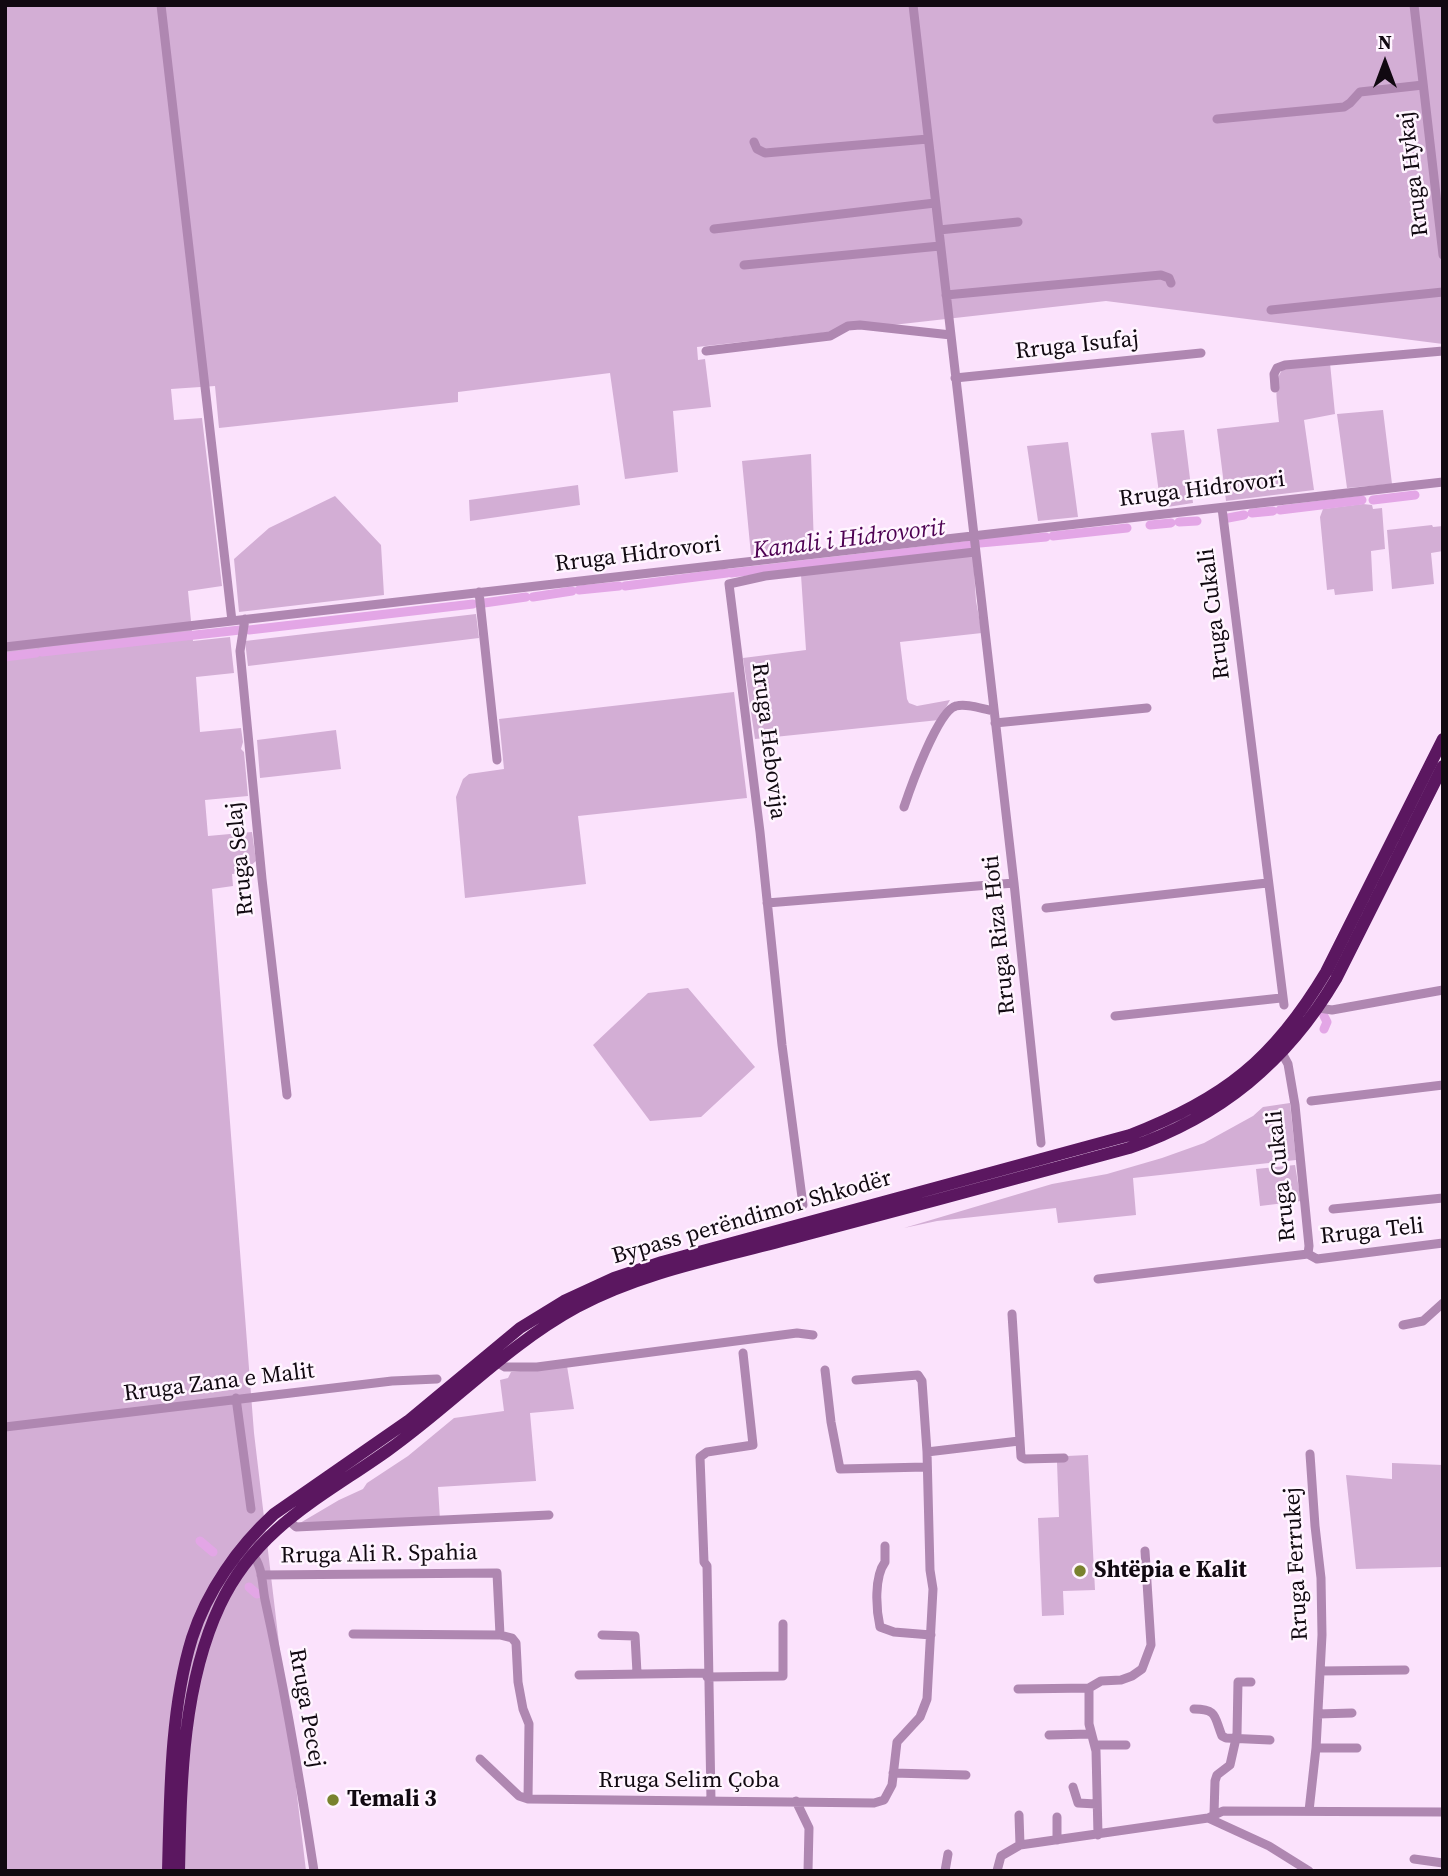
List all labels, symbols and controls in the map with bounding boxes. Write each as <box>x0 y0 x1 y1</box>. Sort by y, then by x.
north arrow <box>1350 28 1420 98</box>
text: N <box>1378 29 1392 55</box>
street label: Rruga Hykaj <box>1393 110 1435 238</box>
street label: Rruga Isufaj <box>1014 326 1140 366</box>
street label: Rruga Hidrovori <box>1117 466 1287 514</box>
water label: Kanali i Hidrovorit <box>751 514 947 566</box>
street label: Rruga Hidrovori <box>553 531 723 579</box>
street label: Rruga Cukali <box>1193 547 1237 681</box>
street label: Rruga Hebovija <box>745 661 791 821</box>
street label: Rruga Selaj <box>221 801 261 917</box>
street label: Rruga Riza Hoti <box>978 854 1022 1016</box>
street label: Rruga Cukali <box>1261 1109 1303 1243</box>
street label: Bypass perëndimor Shkodër <box>609 1165 895 1271</box>
street label: Rruga Teli <box>1319 1213 1425 1251</box>
street label: Rruga Zana e Malit <box>122 1358 316 1408</box>
street label: Rruga Ferrukej <box>1279 1487 1315 1641</box>
street label: Rruga Ali R. Spahia <box>280 1539 478 1571</box>
place label: Shtëpia e Kalit <box>1094 1557 1247 1585</box>
marker: Shtëpia e Kalit <box>1072 1563 1088 1579</box>
street label: Rruga Pecej <box>282 1646 330 1770</box>
street label: Rruga Selim Çoba <box>598 1767 780 1795</box>
place label: Temali 3 <box>347 1786 437 1814</box>
marker: Temali 3 <box>325 1792 341 1808</box>

